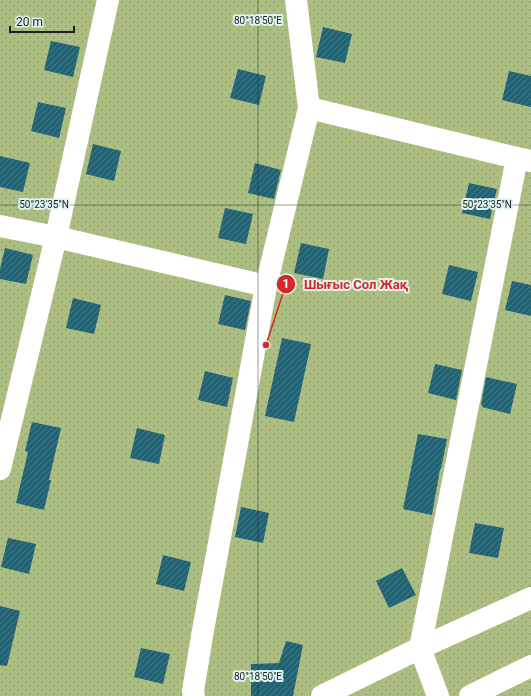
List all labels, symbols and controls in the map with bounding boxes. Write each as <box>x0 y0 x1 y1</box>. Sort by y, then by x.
scale bar <box>10 8 74 34</box>
text: 20 m <box>16 15 43 29</box>
text: 80°18'50"E <box>234 15 282 26</box>
text: 50°23'35"N <box>19 199 69 210</box>
text: 50°23'35"N <box>462 199 512 210</box>
callout: Шығыс Сол Жақ <box>276 272 416 297</box>
text: 1 <box>283 277 289 291</box>
text: Шығыс Сол Жақ <box>304 277 409 292</box>
text: 80°18'50"E <box>234 671 282 682</box>

